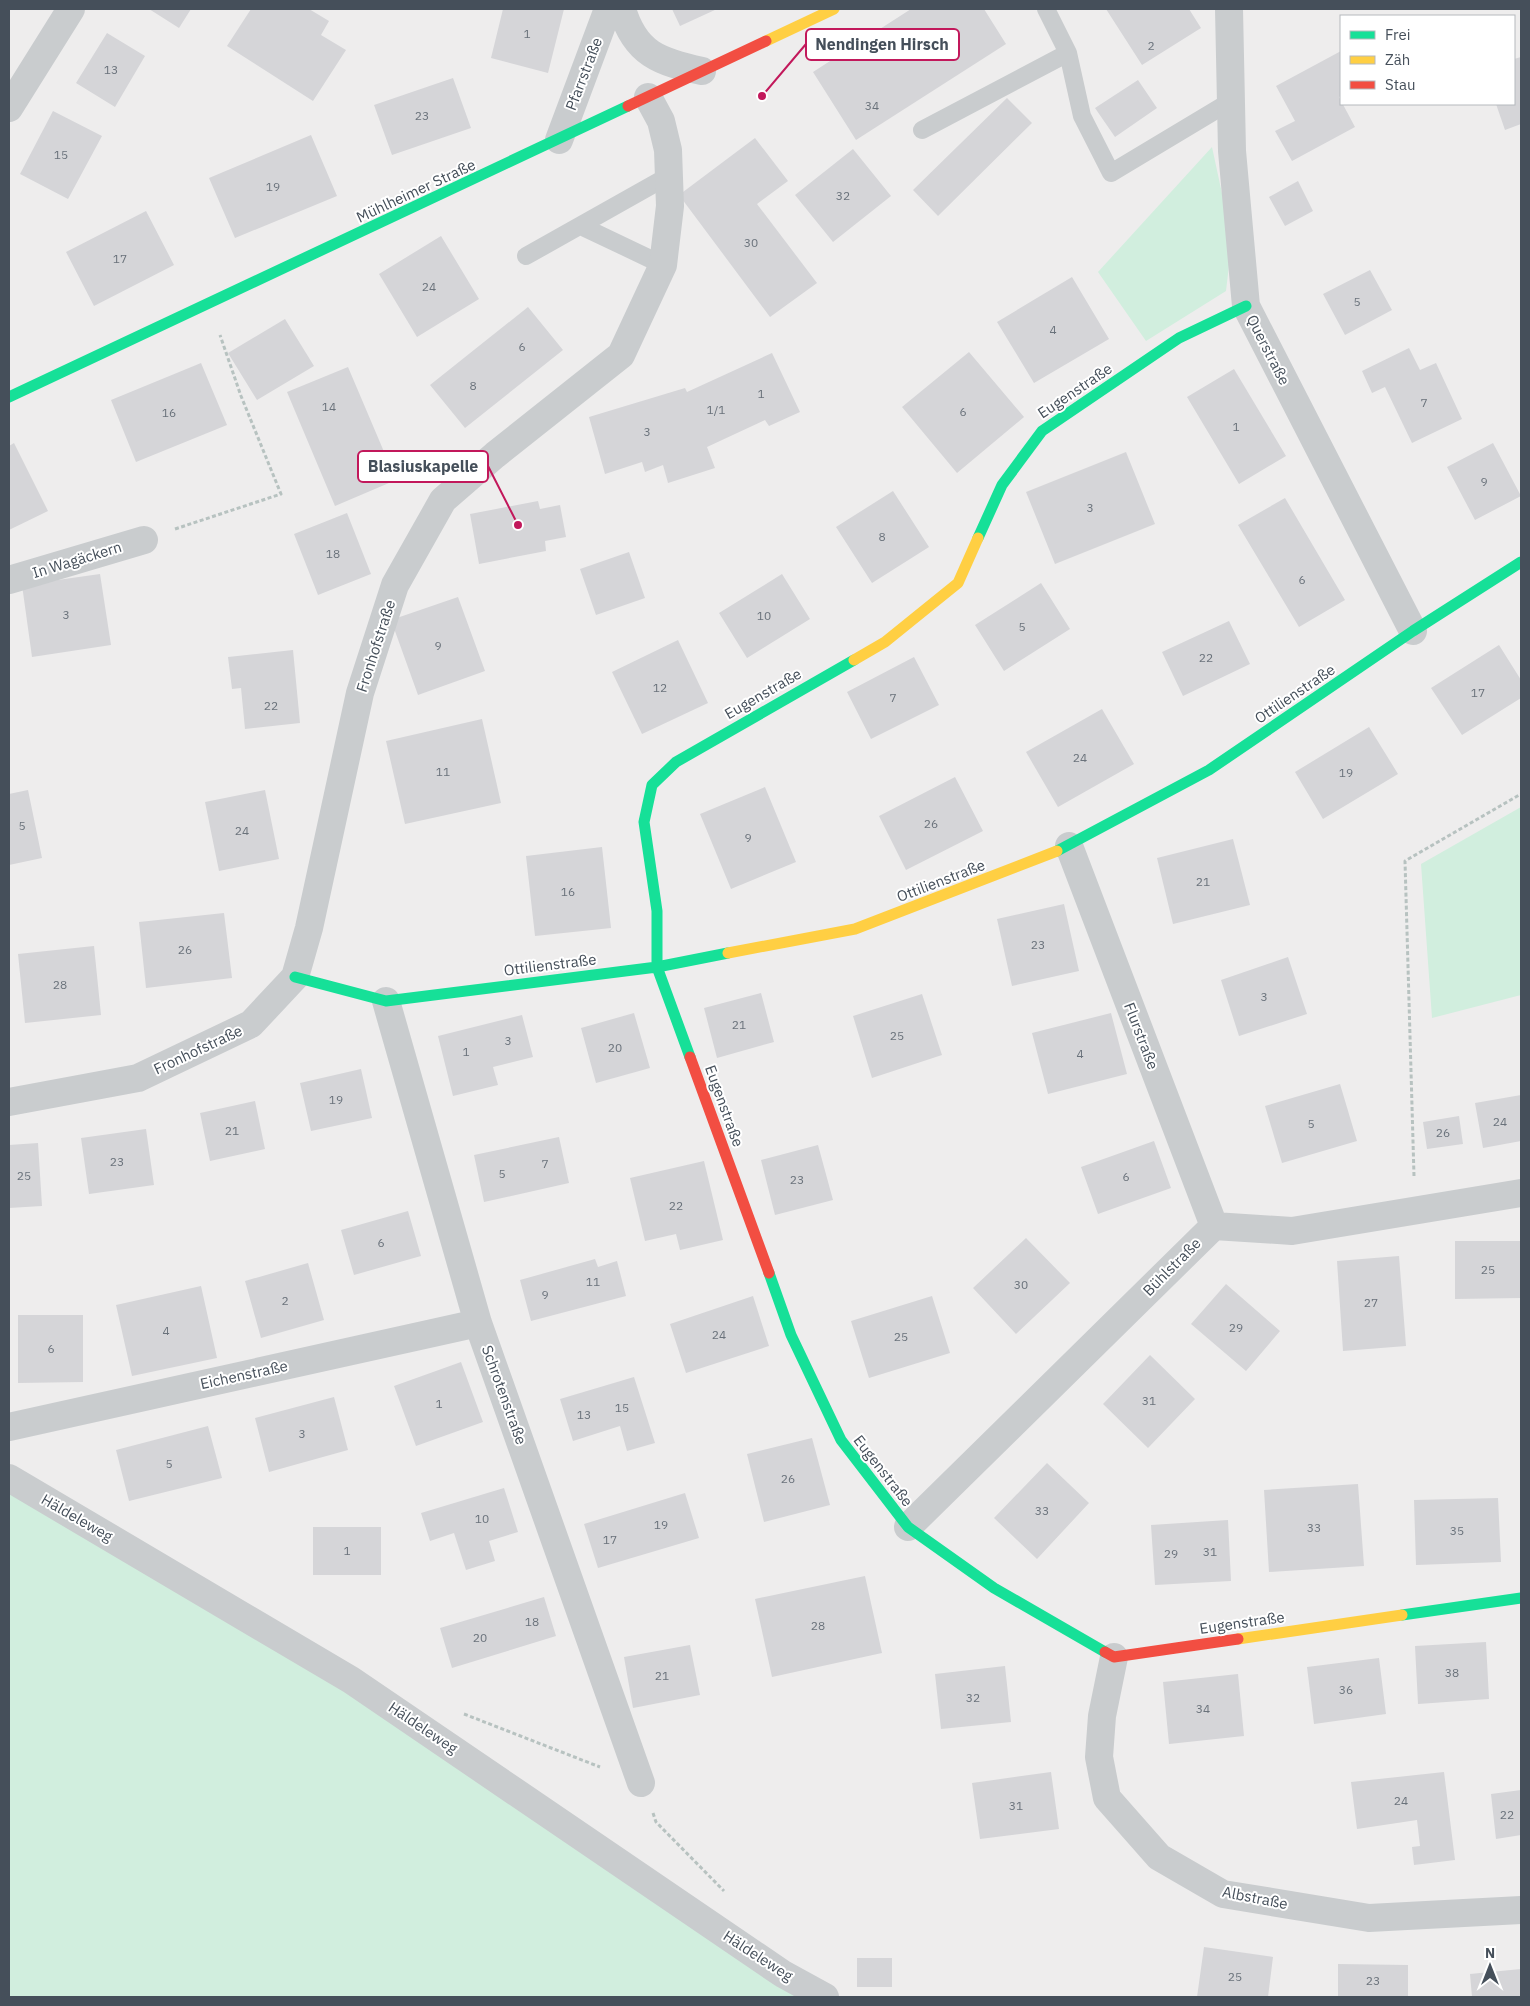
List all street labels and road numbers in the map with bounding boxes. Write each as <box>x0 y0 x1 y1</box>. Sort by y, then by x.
street label: Pfarrstraße <box>561 35 606 113</box>
street label: Mühlheimer Straße <box>353 155 478 227</box>
street label: Querstraße <box>1243 311 1294 388</box>
street label: Eugenstraße <box>1034 359 1116 422</box>
street label: In Wagäckern <box>30 537 124 582</box>
street label: Fronhofstraße <box>352 597 399 694</box>
street label: Ottilienstraße <box>1251 660 1339 727</box>
street label: Eugenstraße <box>721 664 805 723</box>
street label: Ottilienstraße <box>894 855 988 906</box>
street label: Ottilienstraße <box>503 949 597 980</box>
street label: Flurstraße <box>1120 1000 1163 1072</box>
street label: Fronhofstraße <box>150 1021 245 1078</box>
street label: Eugenstraße <box>701 1062 748 1149</box>
street label: Bühlstraße <box>1139 1234 1205 1300</box>
street label: Schrotenstraße <box>478 1343 531 1447</box>
street label: Eichenstraße <box>198 1356 289 1393</box>
street label: Eugenstraße <box>850 1431 917 1510</box>
street label: Häldeleweg <box>38 1489 116 1546</box>
street label: Eugenstraße <box>1198 1607 1286 1638</box>
street label: Häldeleweg <box>385 1697 462 1758</box>
street label: Albstraße <box>1221 1882 1289 1913</box>
street label: Häldeleweg <box>720 1926 797 1985</box>

